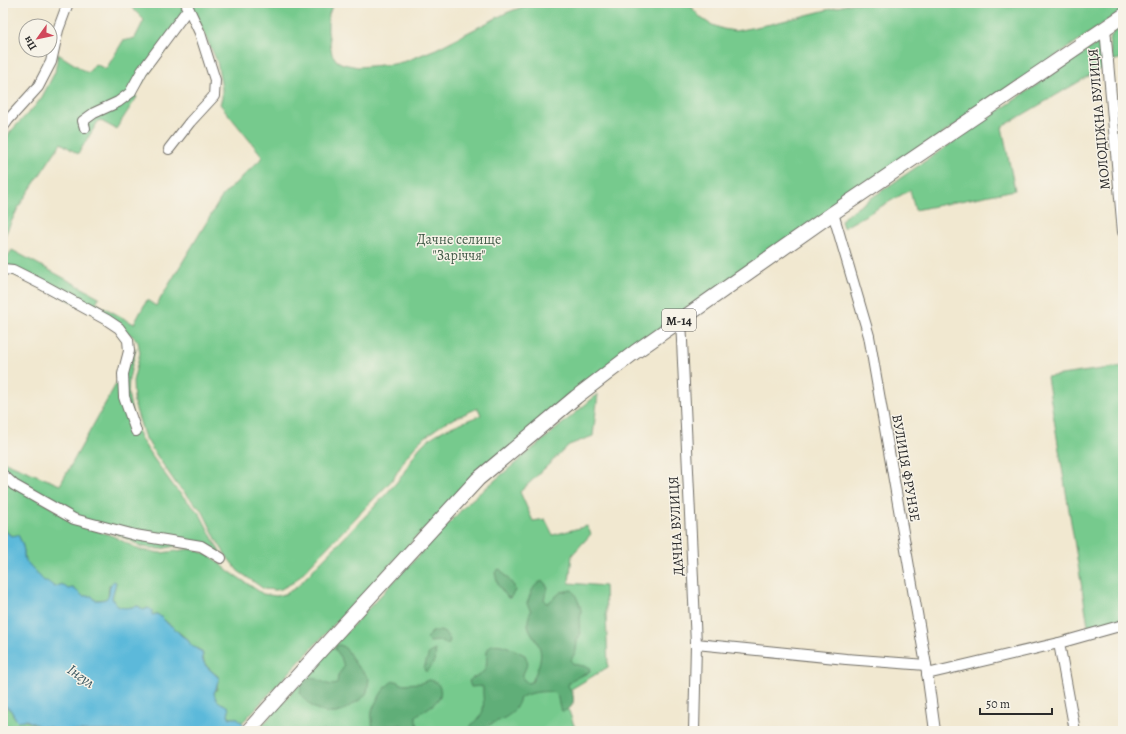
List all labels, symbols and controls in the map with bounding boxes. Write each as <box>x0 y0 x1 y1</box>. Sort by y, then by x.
north arrow <box>18 18 58 58</box>
text: Пн <box>20 33 40 53</box>
street label: МОЛОДІЖНА ВУЛИЦЯ <box>1083 48 1115 190</box>
park label: Дачне селище "Заріччя" <box>417 230 501 265</box>
road number: М-14 <box>662 309 696 331</box>
street label: ВУЛИЦЯ ФРУНЗЕ <box>887 413 925 523</box>
street label: ДАЧНА ВУЛИЦЯ <box>664 476 688 576</box>
water label: Інгул <box>63 659 99 693</box>
scale bar <box>980 690 1052 716</box>
text: 50 m <box>986 696 1010 712</box>

